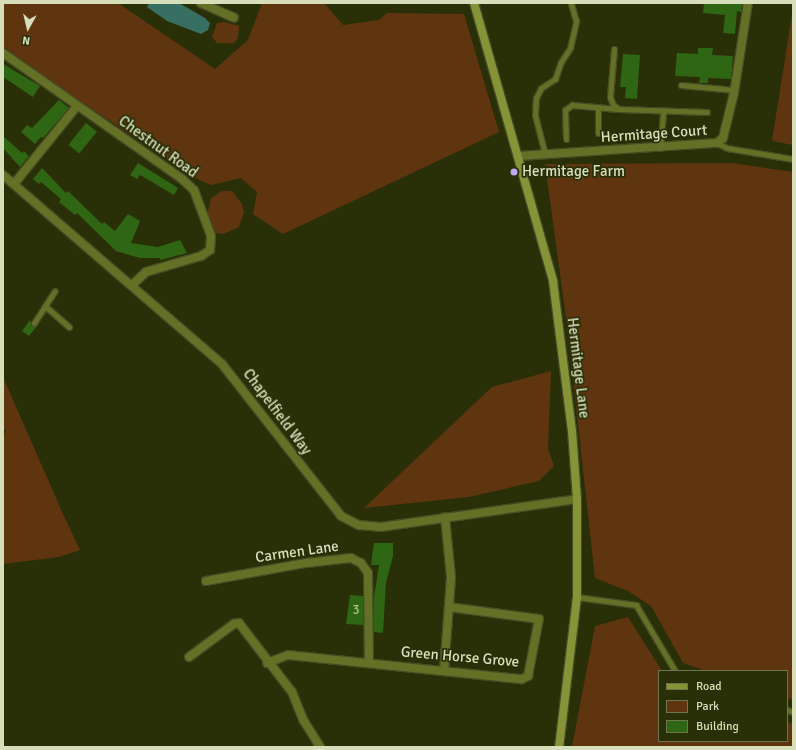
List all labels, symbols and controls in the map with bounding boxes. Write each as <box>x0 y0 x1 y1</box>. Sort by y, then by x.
north arrow <box>8 8 48 48</box>
text: N <box>22 33 31 47</box>
street label: Chestnut Road <box>115 112 201 182</box>
street label: Hermitage Court <box>600 121 708 147</box>
place label: Hermitage Farm <box>522 163 625 181</box>
marker: Hermitage Farm <box>509 167 519 177</box>
street label: Hermitage Lane <box>563 316 593 420</box>
street label: Chapelfield Way <box>239 365 315 459</box>
street label: Carmen Lane <box>254 537 340 567</box>
house number: 3 <box>352 602 360 618</box>
street label: Green Horse Grove <box>400 643 520 671</box>
legend <box>658 670 788 742</box>
text: Road <box>696 679 722 694</box>
text: Park <box>696 699 719 714</box>
text: Building <box>696 719 739 734</box>

